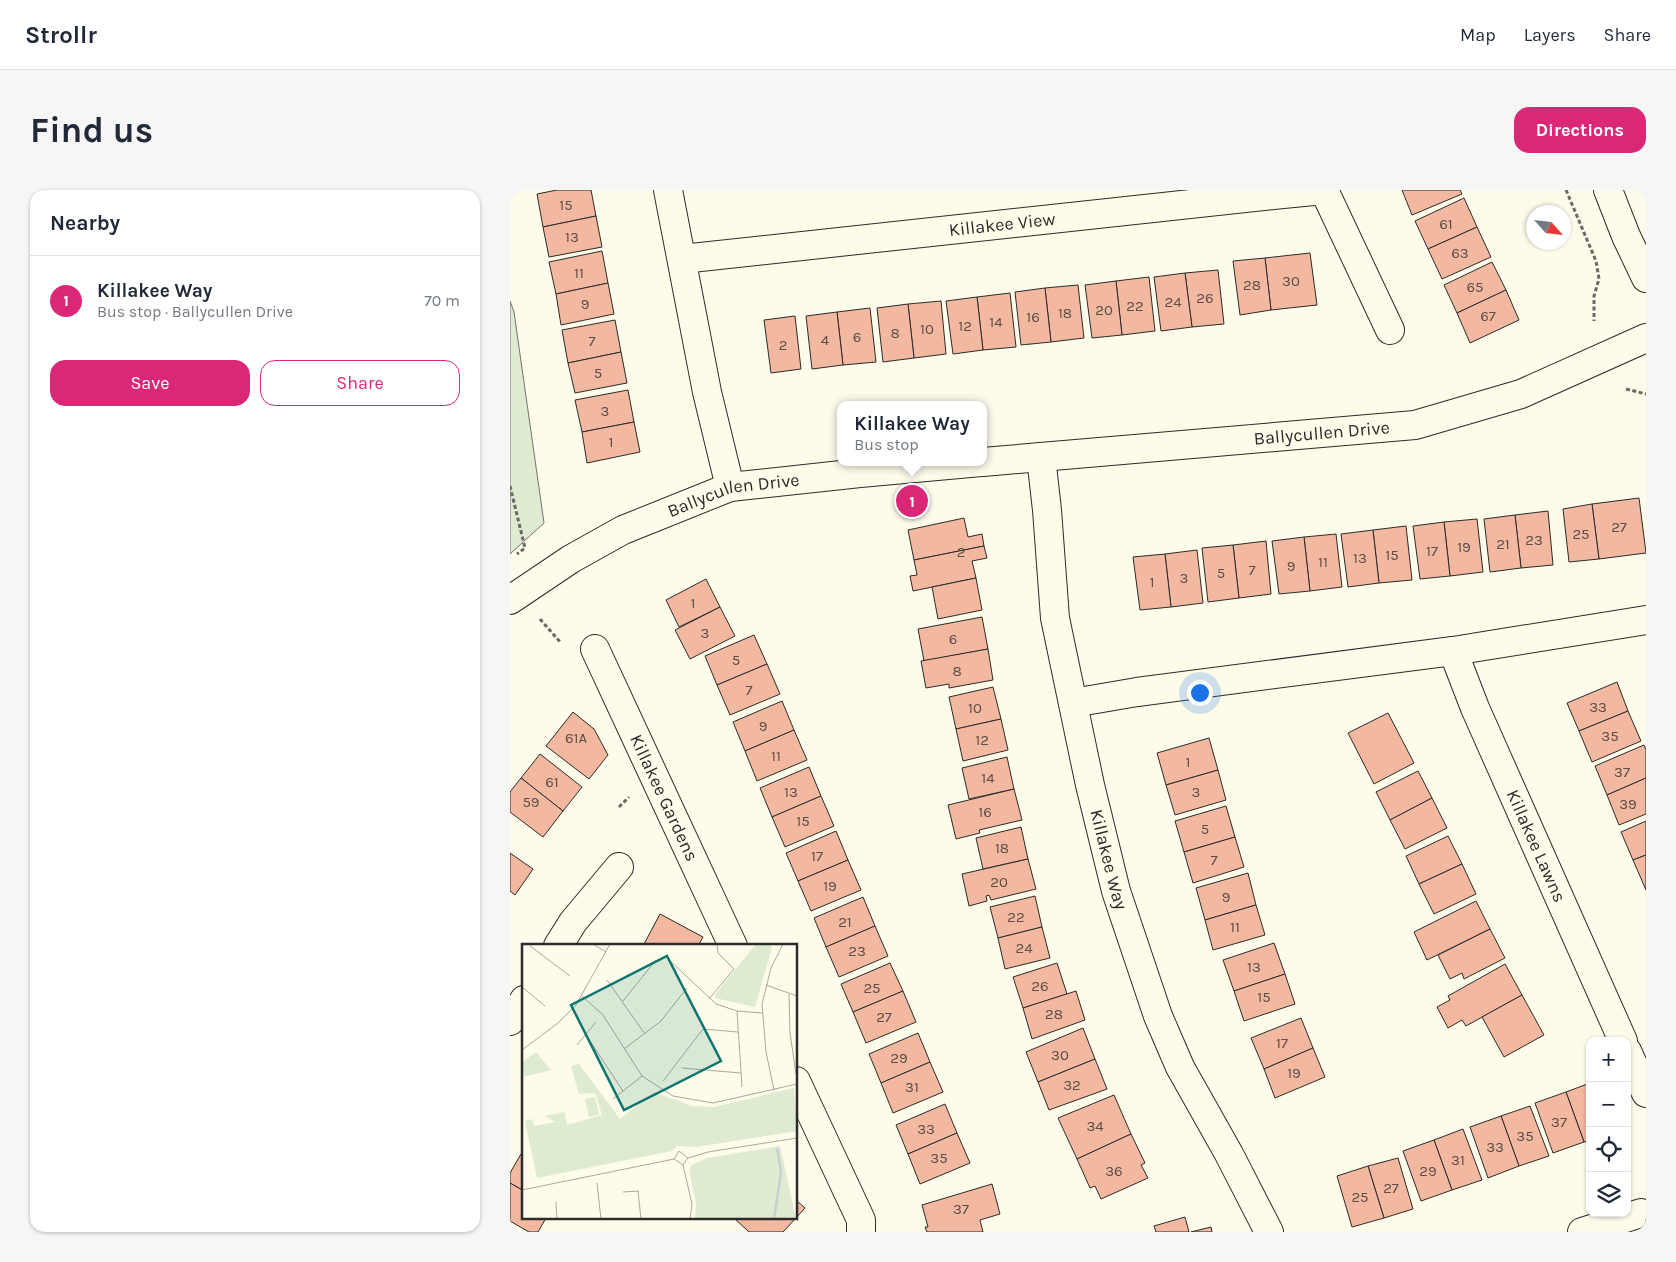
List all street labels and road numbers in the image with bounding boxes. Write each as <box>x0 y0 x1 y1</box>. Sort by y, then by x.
street label: Killakee View <box>948 208 1057 241</box>
street label: Ballycullen Drive <box>1253 416 1391 450</box>
street label: Ballycullen Drive <box>664 469 801 522</box>
street label: Killakee Gardens <box>625 731 703 865</box>
street label: Killakee Lawns <box>1502 786 1571 906</box>
street label: Killakee Way <box>1085 807 1133 913</box>

